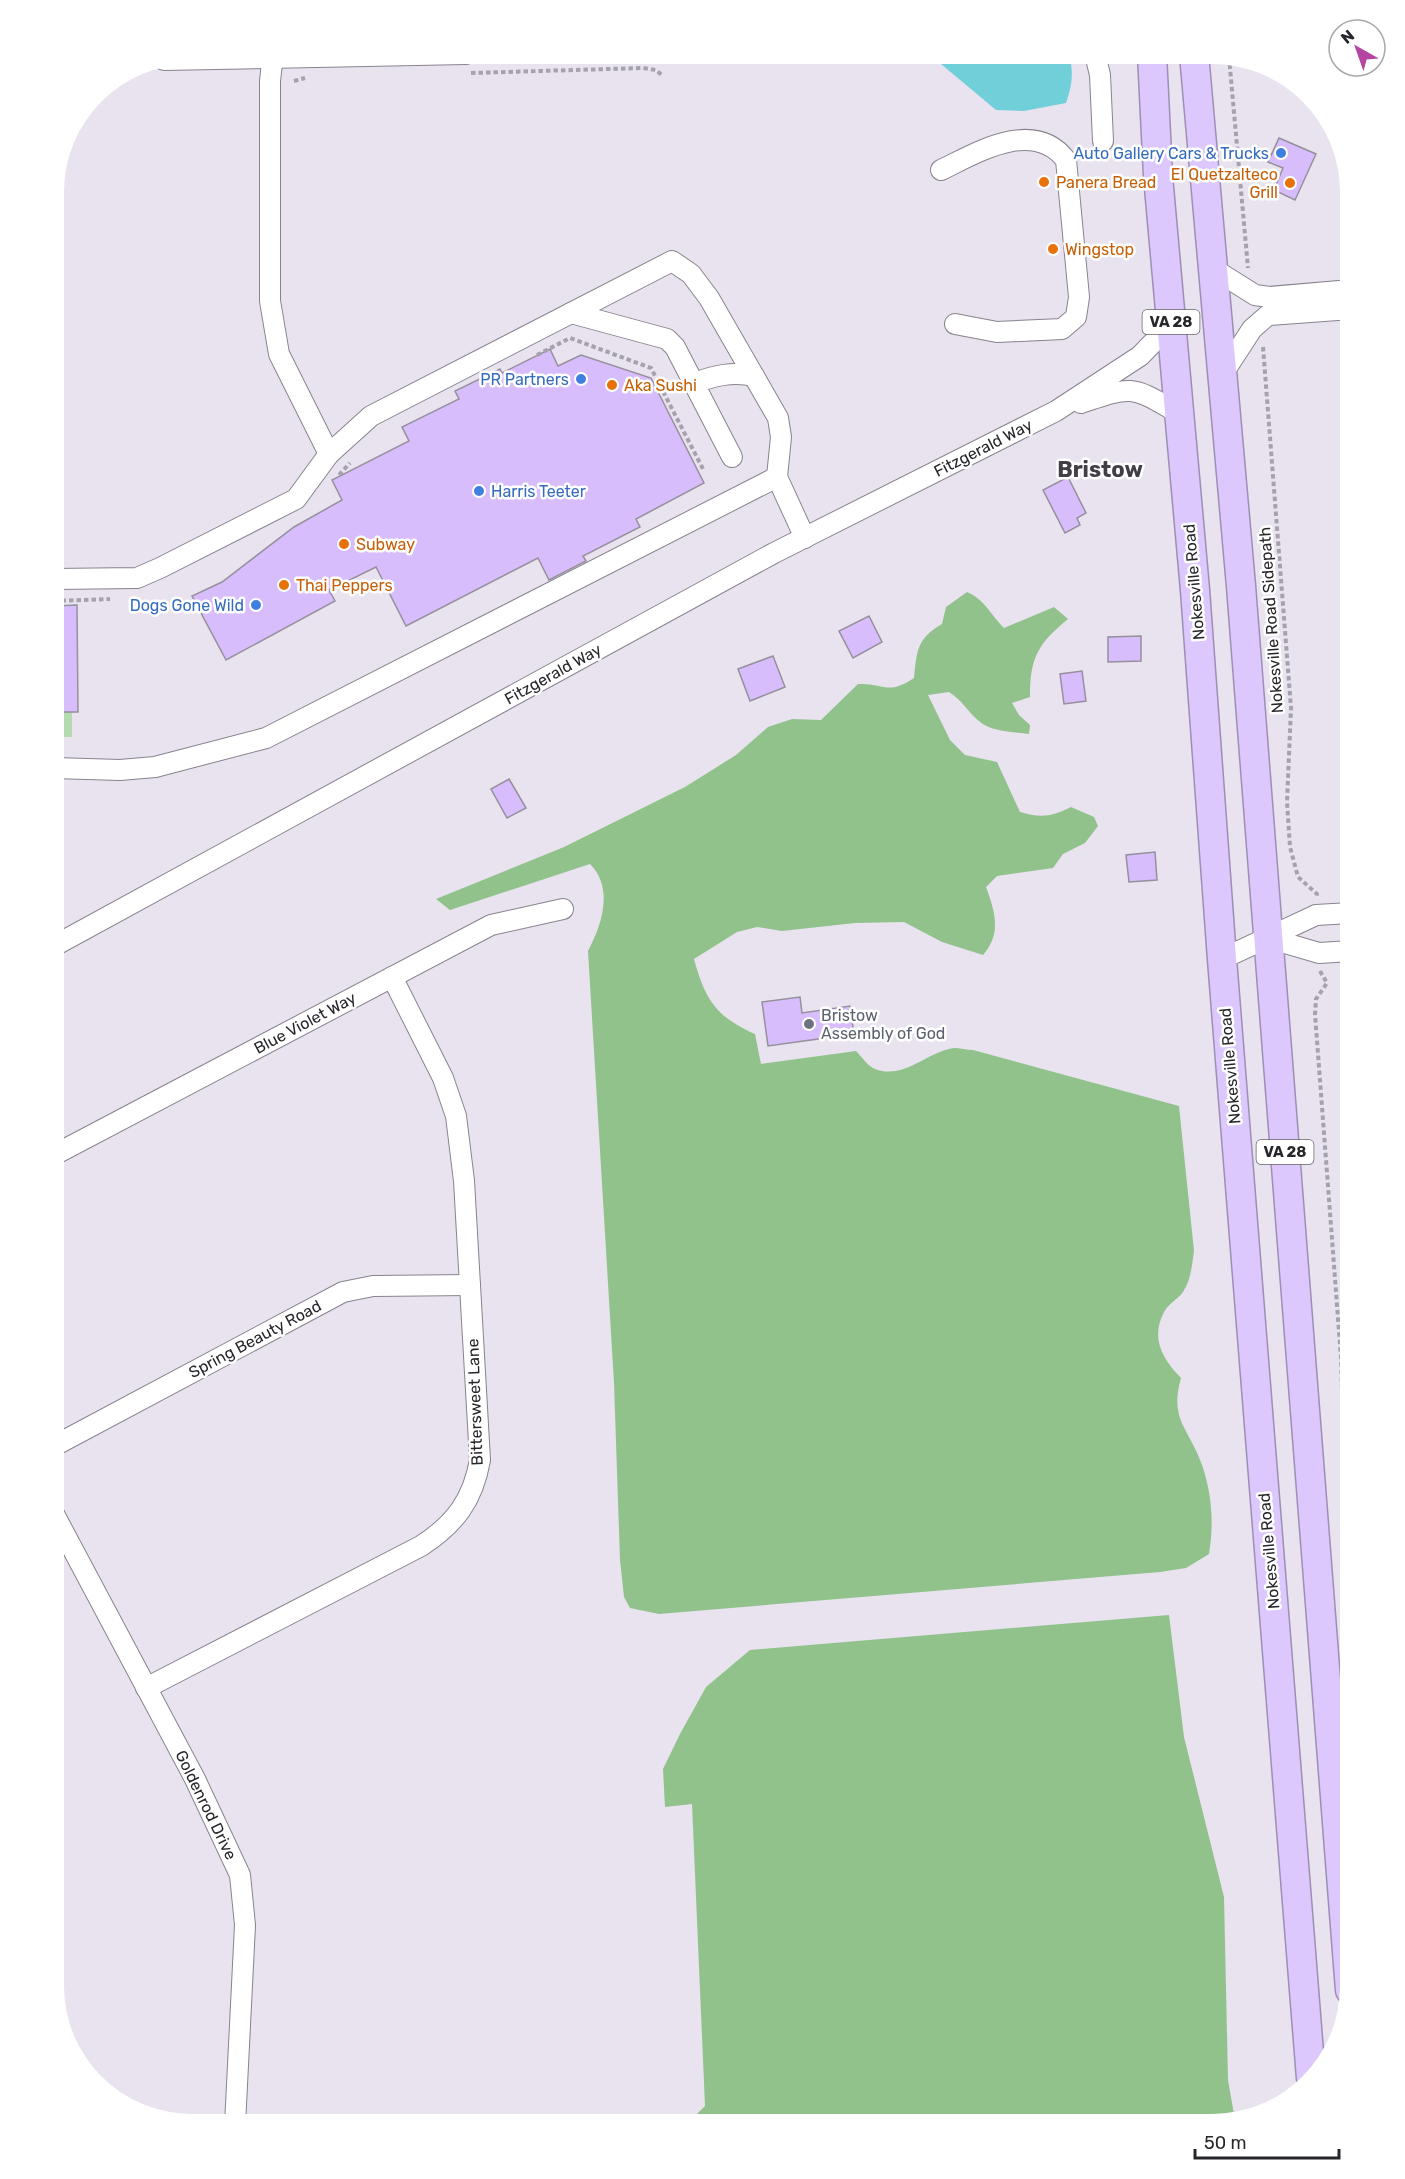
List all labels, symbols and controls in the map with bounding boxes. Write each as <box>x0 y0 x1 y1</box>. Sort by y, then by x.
north arrow <box>1327 18 1387 78</box>
text: N <box>1337 26 1358 48</box>
place label: Auto Gallery Cars & Trucks <box>1073 144 1269 163</box>
marker: Auto Gallery Cars & Trucks <box>1274 146 1288 160</box>
place label: El Quetzalteco Grill <box>1171 165 1278 202</box>
place label: Panera Bread <box>1056 173 1156 192</box>
marker: Panera Bread <box>1037 175 1051 189</box>
marker: El Quetzalteco Grill <box>1283 176 1297 190</box>
place label: Wingstop <box>1065 240 1134 259</box>
marker: Wingstop <box>1046 242 1060 256</box>
road number: VA 28 <box>1142 310 1200 334</box>
place label: PR Partners <box>480 370 569 389</box>
marker: PR Partners <box>574 372 588 386</box>
place label: Aka Sushi <box>624 376 697 395</box>
marker: Aka Sushi <box>605 378 619 392</box>
street label: Fitzgerald Way <box>931 415 1035 481</box>
district label: Bristow <box>1057 456 1143 483</box>
place label: Harris Teeter <box>491 482 586 501</box>
marker: Harris Teeter <box>472 484 486 498</box>
street label: Nokesville Road <box>1179 523 1209 641</box>
street label: Nokesville Road Sidepath <box>1255 526 1287 714</box>
place label: Subway <box>356 535 415 554</box>
marker: Subway <box>337 537 351 551</box>
place label: Thai Peppers <box>296 576 393 595</box>
marker: Thai Peppers <box>277 578 291 592</box>
place label: Dogs Gone Wild <box>130 596 244 615</box>
marker: Dogs Gone Wild <box>249 598 263 612</box>
street label: Fitzgerald Way <box>501 639 605 708</box>
street label: Blue Violet Way <box>251 988 359 1058</box>
place label: Bristow Assembly of God <box>821 1006 945 1043</box>
street label: Nokesville Road <box>1215 1007 1245 1125</box>
marker: Bristow Assembly of God <box>802 1017 816 1031</box>
road number: VA 28 <box>1256 1140 1314 1164</box>
street label: Spring Beauty Road <box>186 1296 324 1382</box>
street label: Bittersweet Lane <box>463 1338 487 1466</box>
street label: Nokesville Road <box>1254 1492 1284 1610</box>
street label: Goldenrod Drive <box>171 1747 241 1863</box>
scale bar <box>1195 2122 1339 2160</box>
text: 50 m <box>1204 2132 1247 2154</box>

